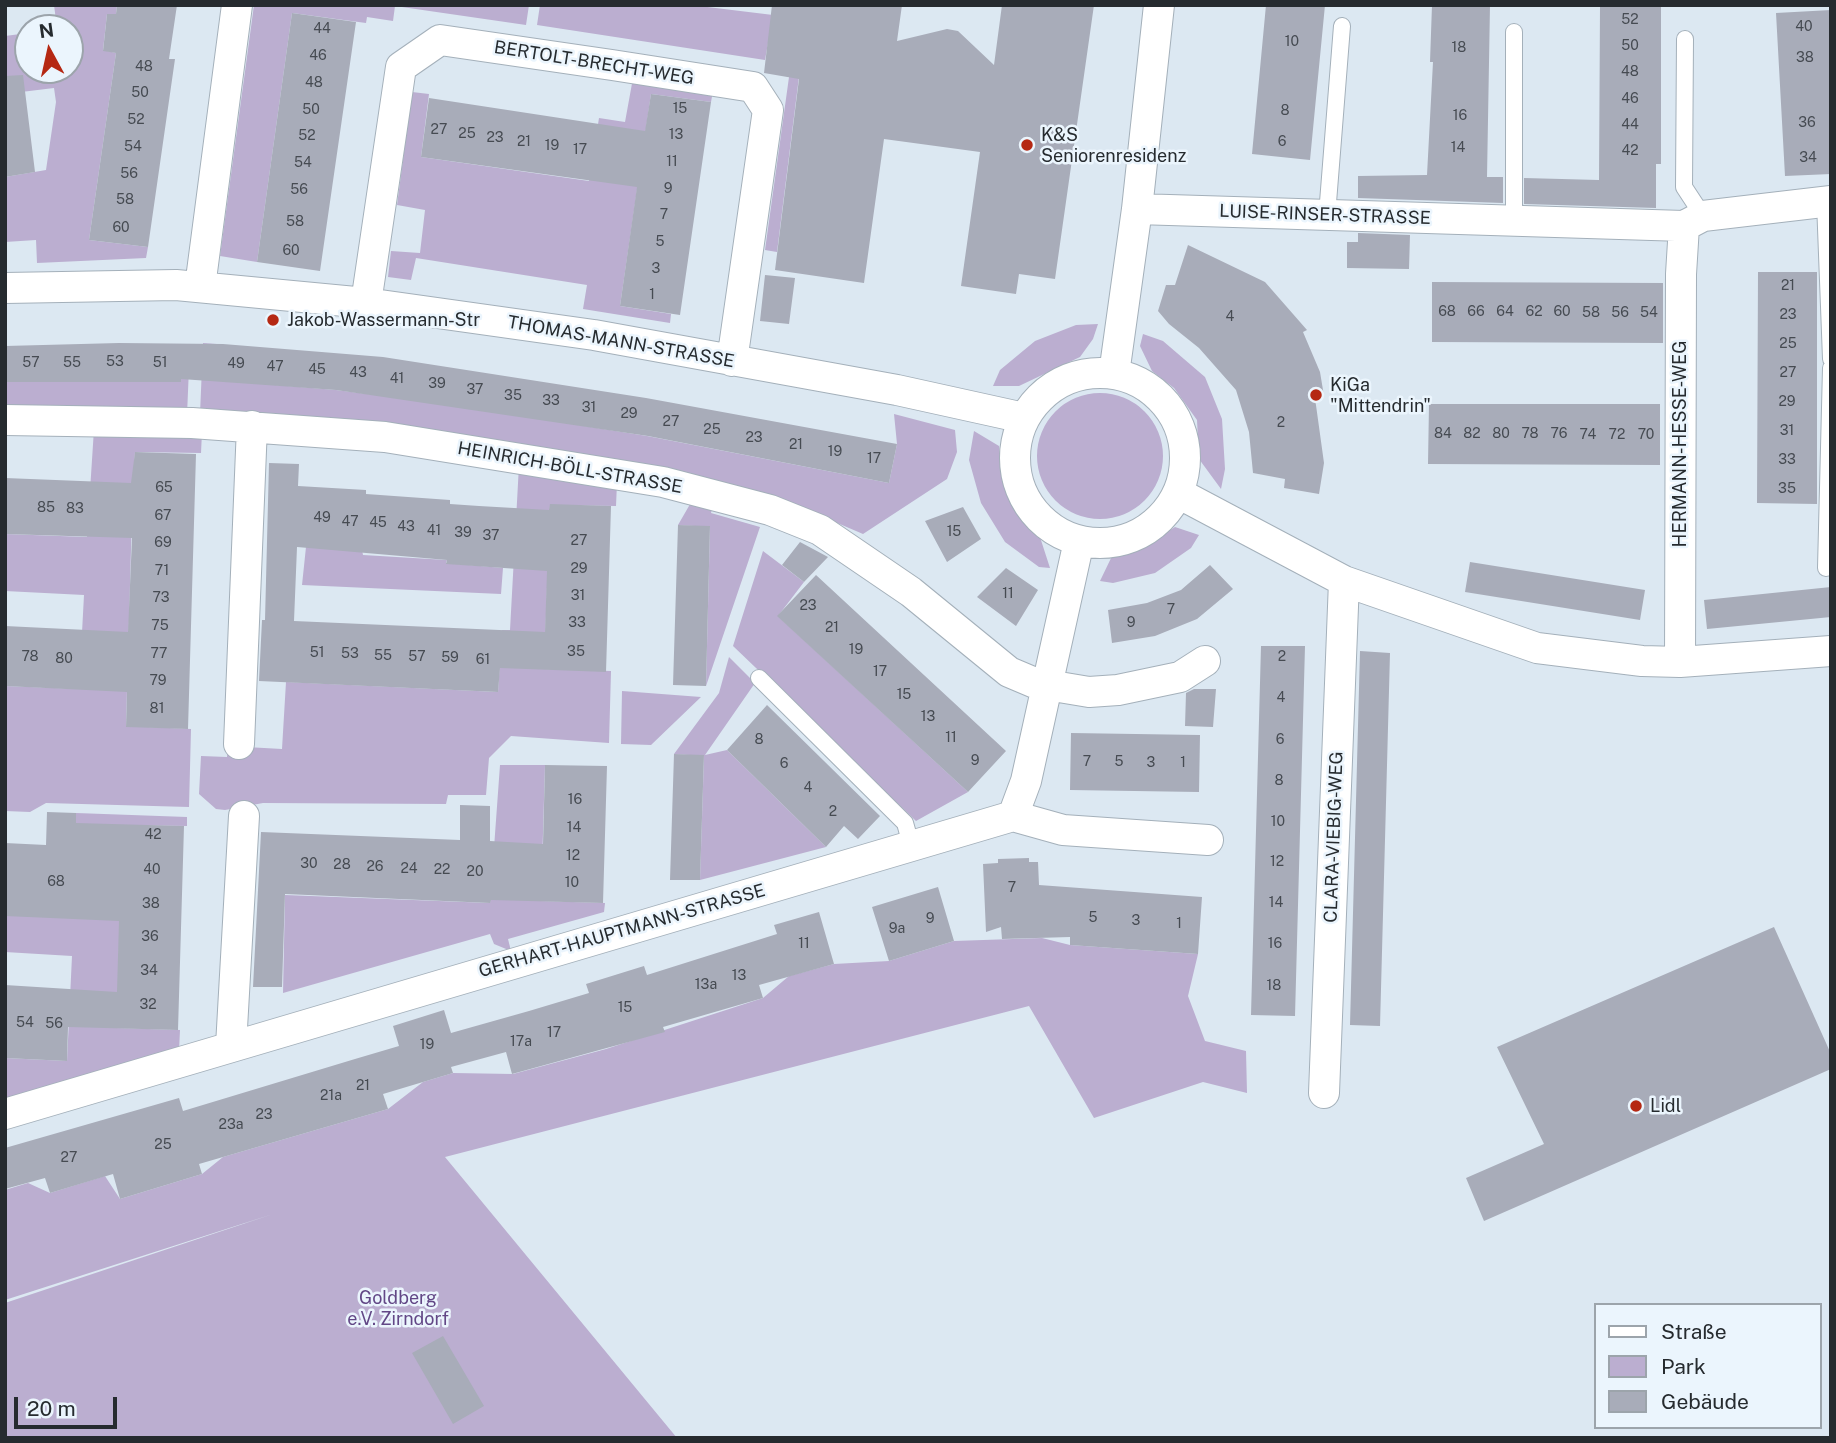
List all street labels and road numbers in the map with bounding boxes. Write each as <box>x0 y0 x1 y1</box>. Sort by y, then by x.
street label: BERTOLT-BRECHT-WEG <box>492 36 696 90</box>
street label: LUISE-RINSER-STRASSE <box>1219 201 1431 229</box>
street label: THOMAS-MANN-STRASSE <box>506 311 736 373</box>
street label: HERMANN-HESSE-WEG <box>1669 341 1691 547</box>
street label: HEINRICH-BÖLL-STRASSE <box>456 438 684 498</box>
street label: CLARA-VIEBIG-WEG <box>1320 751 1348 923</box>
street label: GERHART-HAUPTMANN-STRASSE <box>476 880 768 982</box>

